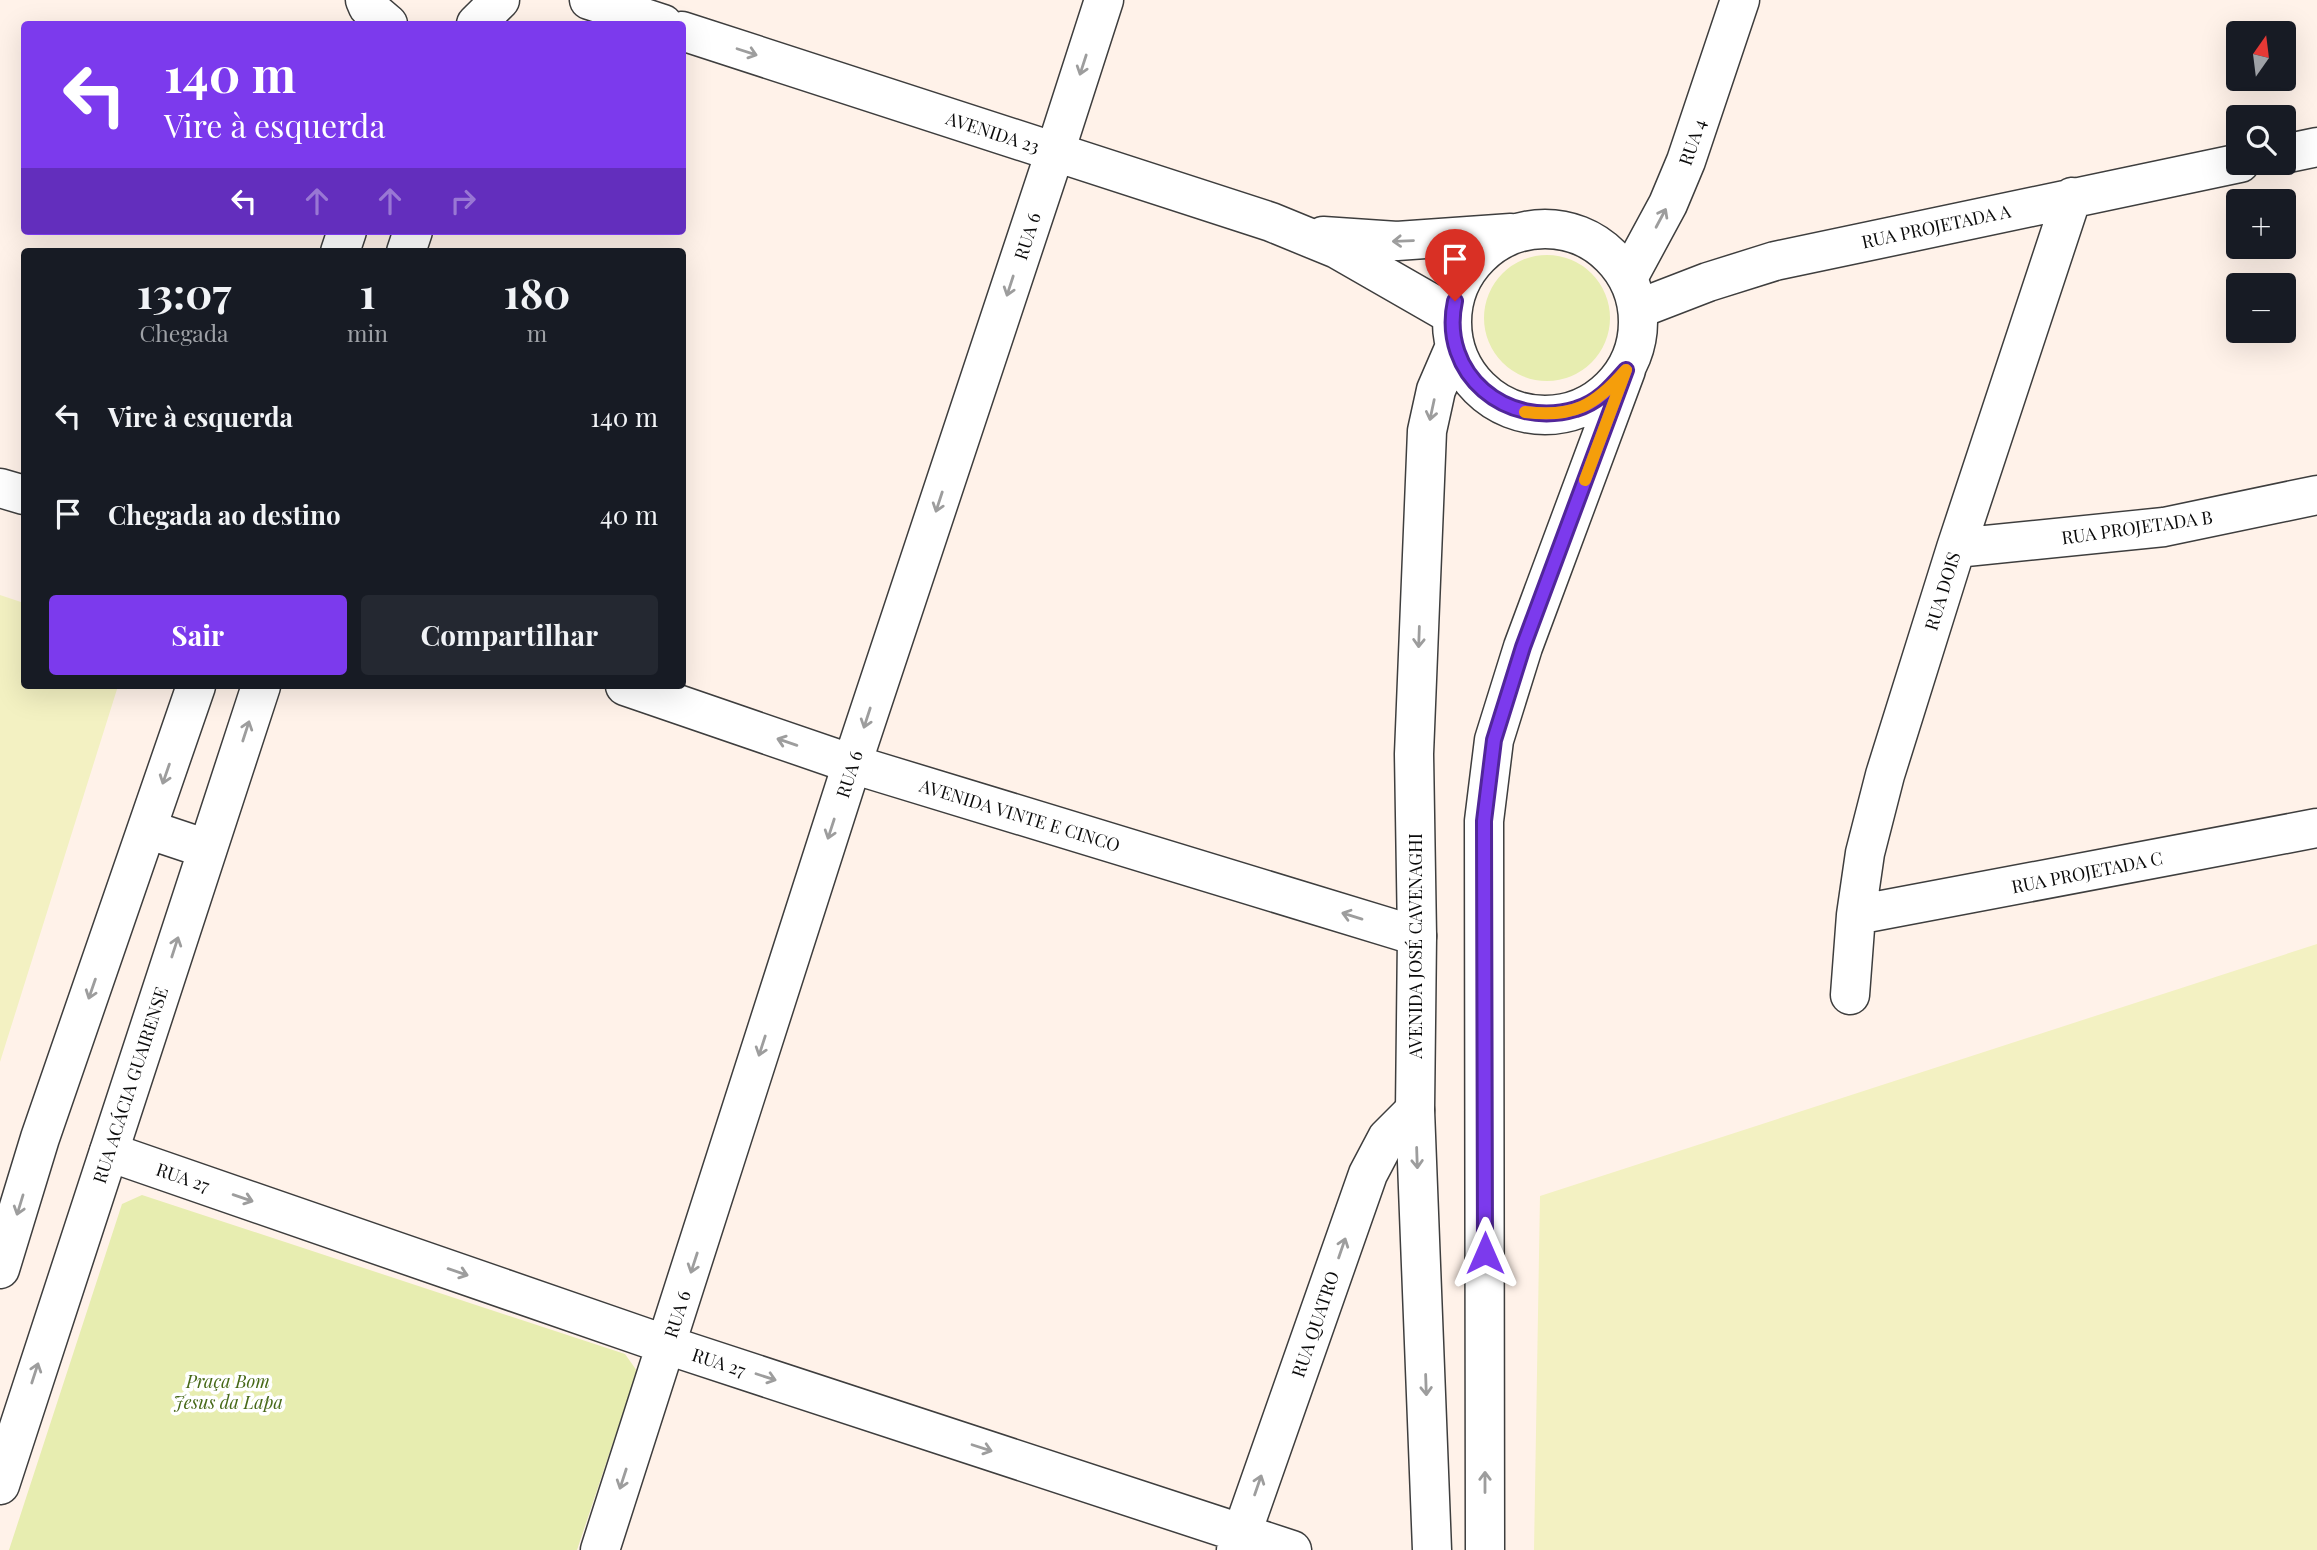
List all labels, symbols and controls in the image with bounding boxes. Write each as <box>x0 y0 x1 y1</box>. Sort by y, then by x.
north arrow <box>2226 21 2296 91</box>
map controls <box>2226 21 2296 343</box>
text: 140 m <box>164 40 296 105</box>
one-way arrow <box>736 47 758 59</box>
icon: left <box>49 49 140 140</box>
one-way arrow <box>1075 54 1088 76</box>
text: Vire à esquerda <box>164 103 385 146</box>
street label: AVENIDA 23 <box>942 105 1043 158</box>
button: search <box>2226 105 2296 175</box>
street label: RUA 4 <box>1673 115 1711 168</box>
icon: left <box>225 182 263 220</box>
icon: ahead <box>298 182 336 220</box>
icon: ahead <box>371 182 409 220</box>
icon: right <box>444 182 482 220</box>
button: + <box>2226 189 2296 259</box>
street label: RUA PROJETADA A <box>1859 198 2013 254</box>
one-way arrow <box>1654 208 1668 229</box>
street label: RUA 6 <box>1008 209 1046 263</box>
pin <box>1425 229 1485 301</box>
one-way arrow <box>1392 234 1415 247</box>
icon: arrive <box>1436 240 1474 278</box>
text: 13:07 <box>137 264 231 320</box>
text: 1 <box>359 264 376 320</box>
text: 180 <box>504 264 570 320</box>
button: − <box>2226 273 2296 343</box>
one-way arrow <box>1003 275 1015 297</box>
text: Chegada <box>139 317 229 348</box>
text: min <box>347 317 388 348</box>
text: m <box>527 317 547 348</box>
icon: left <box>49 397 87 435</box>
one-way arrow <box>1424 398 1438 421</box>
text: Vire à esquerda <box>108 399 293 434</box>
text: 140 m <box>590 399 658 434</box>
one-way arrow <box>931 491 944 513</box>
icon: arrive <box>49 495 87 533</box>
text: Chegada ao destino <box>108 497 341 532</box>
text: 40 m <box>600 497 658 532</box>
street label: RUA PROJETADA B <box>2060 505 2214 549</box>
street label: RUA DOIS <box>1919 549 1965 633</box>
button: Sair <box>49 595 347 675</box>
button: Compartilhar <box>361 595 658 675</box>
one-way arrow <box>1412 625 1425 648</box>
one-way arrow <box>860 707 872 729</box>
one-way arrow <box>240 720 253 742</box>
one-way arrow <box>777 735 799 747</box>
street label: RUA 6 <box>830 747 868 801</box>
one-way arrow <box>159 762 171 784</box>
street label: AVENIDA VINTE E CINCO <box>916 773 1123 857</box>
one-way arrow <box>824 818 837 840</box>
street label: AVENIDA JOSÉ CAVENAGHI <box>1403 833 1427 1060</box>
street label: RUA PROJETADA C <box>2009 846 2165 898</box>
one-way arrow <box>1341 909 1363 921</box>
one-way arrow <box>170 937 182 959</box>
one-way arrow <box>85 977 97 999</box>
street label: RUA ACÁCIA GUAIRENSE <box>87 984 173 1186</box>
one-way arrow <box>755 1035 768 1057</box>
one-way arrow <box>1411 1146 1424 1169</box>
street label: RUA 27 <box>153 1157 214 1198</box>
one-way arrow <box>13 1193 25 1215</box>
one-way arrow <box>232 1193 254 1205</box>
position arrow <box>1448 1216 1522 1290</box>
one-way arrow <box>1337 1237 1349 1259</box>
one-way arrow <box>686 1252 699 1274</box>
one-way arrow <box>447 1267 469 1279</box>
street label: RUA QUATRO <box>1286 1268 1344 1380</box>
street label: RUA 6 <box>658 1287 696 1341</box>
street label: RUA 27 <box>689 1342 750 1382</box>
one-way arrow <box>29 1362 42 1384</box>
park label: Praça Bom Jesus da Lapa <box>173 1369 283 1414</box>
one-way arrow <box>755 1372 777 1384</box>
one-way arrow <box>1420 1373 1433 1396</box>
one-way arrow <box>971 1443 993 1455</box>
one-way arrow <box>616 1468 628 1490</box>
one-way arrow <box>1478 1471 1492 1494</box>
one-way arrow <box>1253 1475 1265 1497</box>

